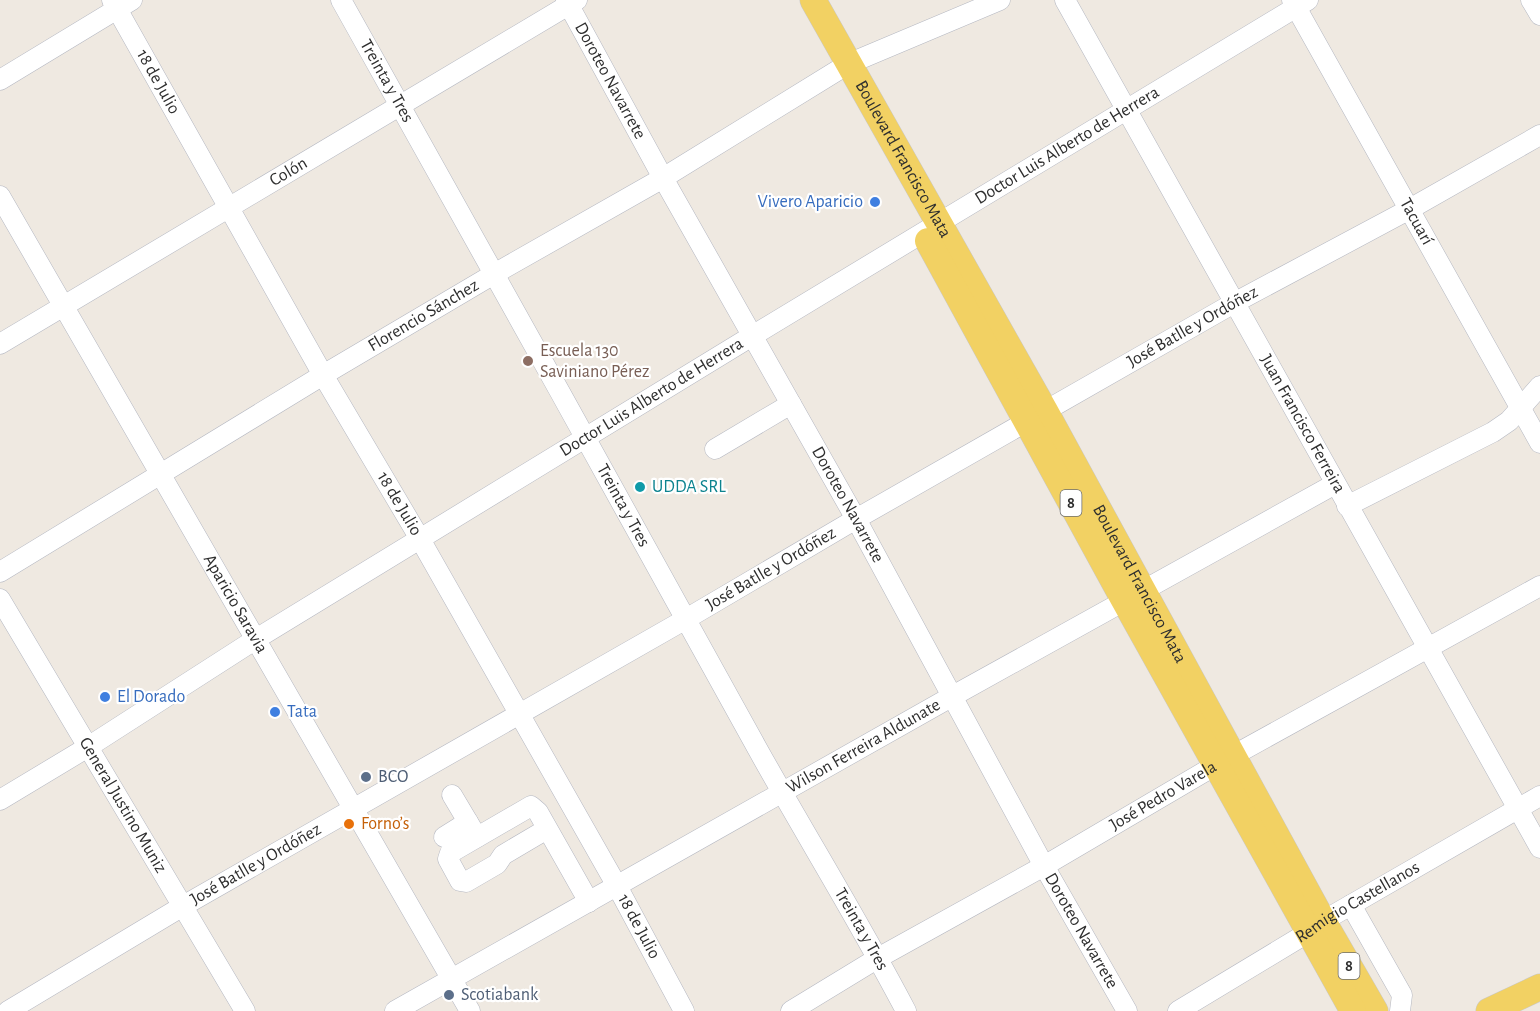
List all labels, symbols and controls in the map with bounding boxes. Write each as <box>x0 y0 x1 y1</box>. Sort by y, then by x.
street label: Doroteo Navarrete <box>571 19 649 142</box>
street label: Treinta y Tres <box>356 37 417 126</box>
street label: 18 de Julio <box>133 47 183 117</box>
street label: Boulevard Francisco Mata <box>852 78 954 241</box>
street label: Doctor Luis Alberto de Herrera <box>972 83 1162 208</box>
street label: Colón <box>267 154 311 190</box>
place label: Vivero Aparicio <box>758 193 863 211</box>
marker: Vivero Aparicio <box>868 195 882 209</box>
street label: Tacuarí <box>1396 195 1437 249</box>
street label: Florencio Sánchez <box>365 276 482 355</box>
street label: José Batlle y Ordóñez <box>1124 283 1261 371</box>
street label: Doctor Luis Alberto de Herrera <box>557 335 747 460</box>
place label: Escuela 130 Saviniano Pérez <box>540 342 649 381</box>
street label: Juan Francisco Ferreira <box>1257 352 1348 496</box>
marker: Escuela 130 Saviniano Pérez <box>521 354 535 368</box>
street label: Doroteo Navarrete <box>808 444 887 566</box>
street label: Treinta y Tres <box>593 461 653 550</box>
street label: 18 de Julio <box>373 469 425 539</box>
place label: UDDA SRL <box>652 478 726 496</box>
marker: UDDA SRL <box>633 480 647 494</box>
road number: 8 <box>1060 490 1082 516</box>
street label: Boulevard Francisco Mata <box>1089 502 1190 666</box>
street label: José Batlle y Ordóñez <box>703 524 839 614</box>
street label: Aparicio Saravia <box>200 551 271 657</box>
place label: El Dorado <box>117 688 186 706</box>
marker: El Dorado <box>98 690 112 704</box>
street label: Wilson Ferreira Aldunate <box>783 696 944 797</box>
place label: Tata <box>287 703 317 721</box>
marker: Tata <box>268 705 282 719</box>
street label: General Justino Muniz <box>76 734 170 876</box>
street label: José Pedro Varela <box>1107 758 1220 834</box>
place label: BCO <box>378 768 408 786</box>
marker: BCO <box>359 770 373 784</box>
place label: Forno’s <box>361 815 409 833</box>
marker: Forno’s <box>342 817 356 831</box>
street label: José Batlle y Ordóñez <box>188 820 324 909</box>
street label: Remigio Castellanos <box>1293 858 1423 947</box>
street label: Doroteo Navarrete <box>1041 870 1121 992</box>
street label: Treinta y Tres <box>831 885 891 974</box>
street label: 18 de Julio <box>614 891 663 962</box>
road number: 8 <box>1338 953 1360 979</box>
place label: Scotiabank <box>461 986 539 1004</box>
marker: Scotiabank <box>442 988 456 1002</box>

